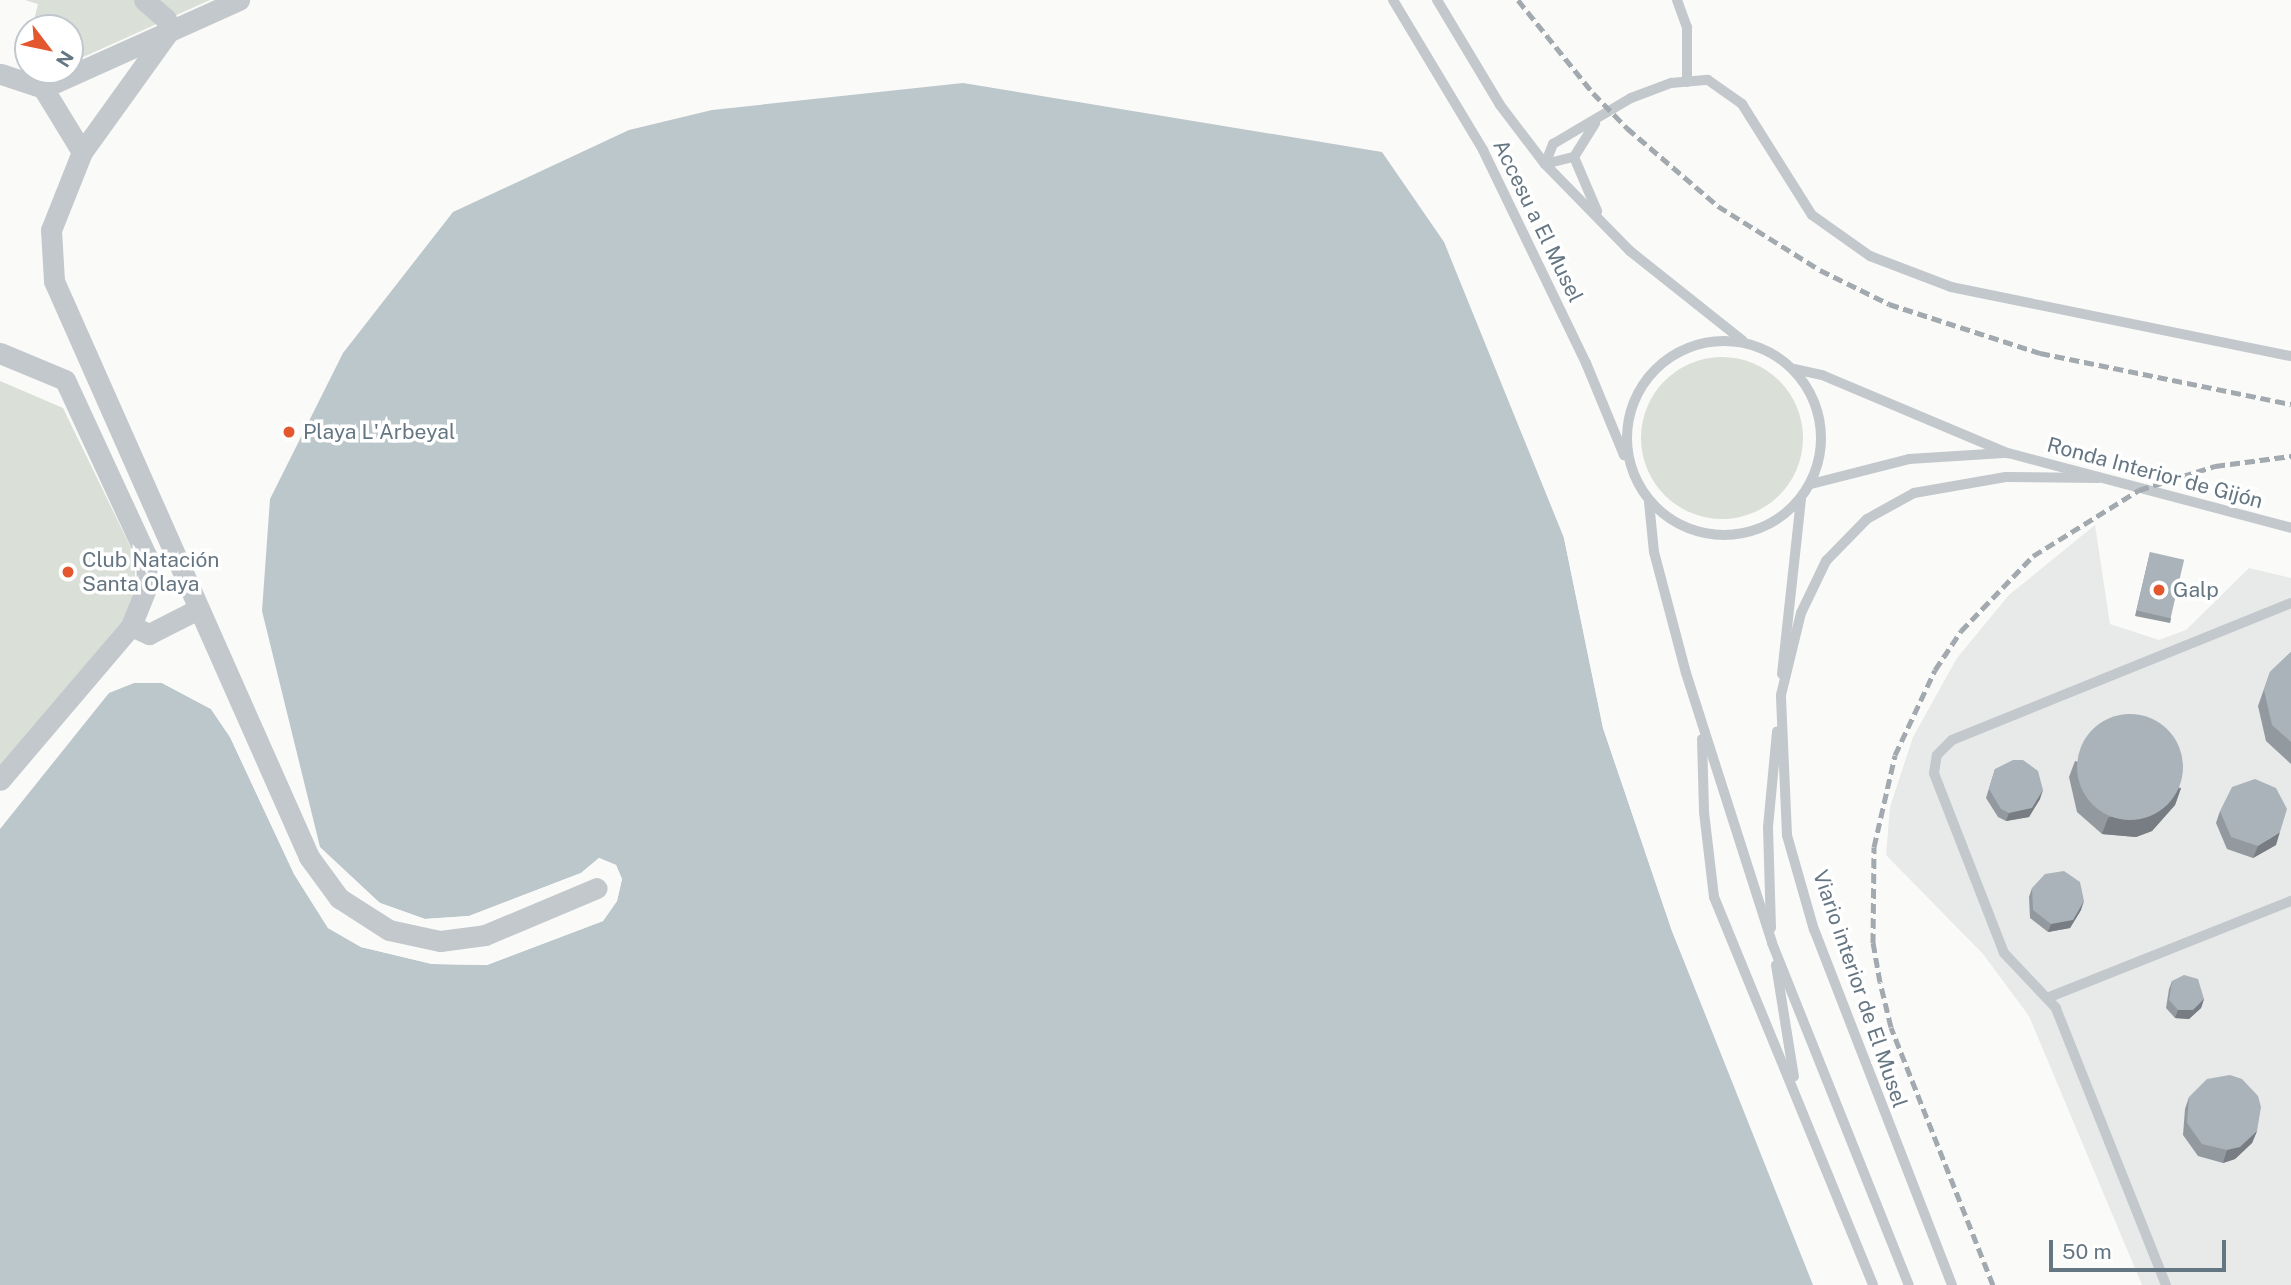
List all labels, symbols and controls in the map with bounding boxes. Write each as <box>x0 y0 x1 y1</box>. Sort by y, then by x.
north arrow <box>14 14 84 84</box>
text: N <box>52 47 78 71</box>
street label: Accesu a El Musel <box>1488 136 1588 306</box>
place label: Playa L'Arbeyal <box>303 419 455 445</box>
marker: Playa L'Arbeyal <box>281 424 297 440</box>
street label: Ronda Interior de Gijón <box>2044 432 2266 514</box>
place label: Club Natación Santa Olaya <box>82 547 220 597</box>
marker: Club Natación Santa Olaya <box>60 564 76 580</box>
place label: Galp <box>2173 577 2219 603</box>
marker: Galp <box>2151 582 2167 598</box>
street label: Viario interior de El Musel <box>1807 867 1913 1111</box>
scale bar <box>2053 1226 2230 1270</box>
text: 50 m <box>2062 1239 2112 1264</box>

